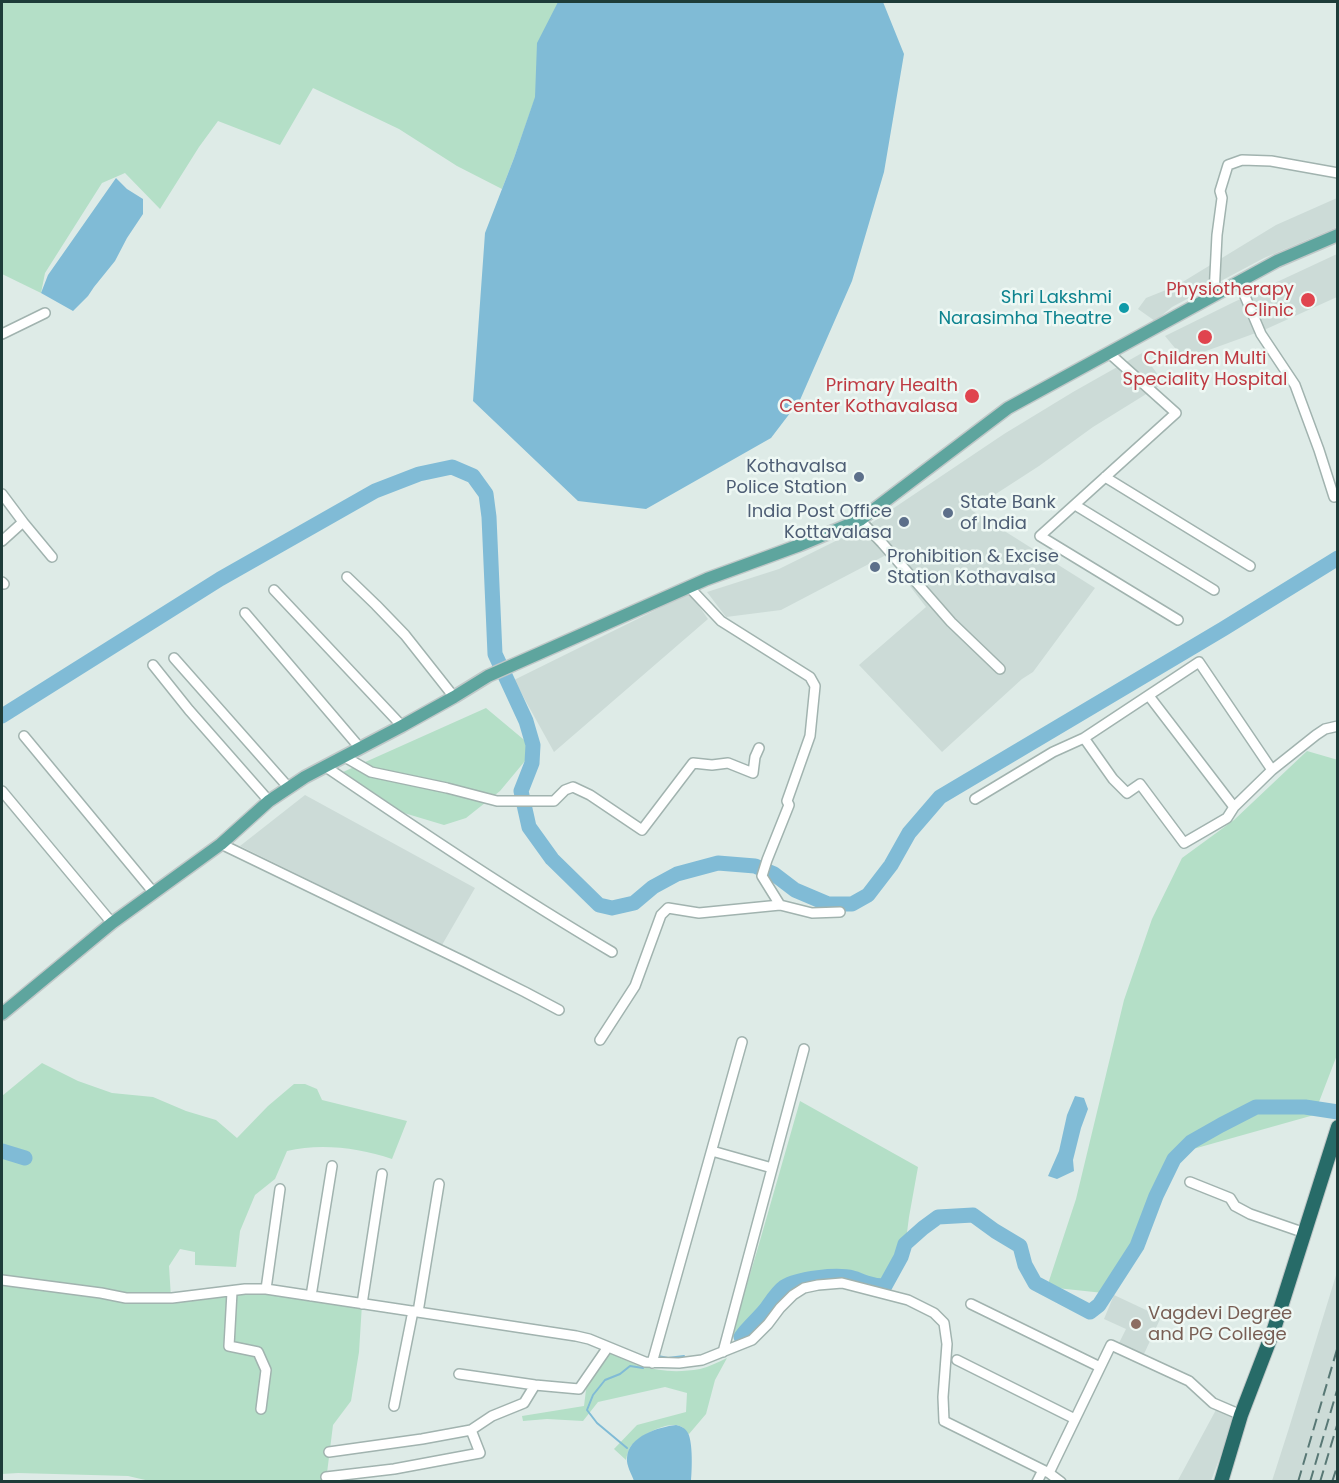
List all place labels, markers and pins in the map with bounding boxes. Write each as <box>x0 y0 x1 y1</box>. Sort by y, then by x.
place label: Physiotherapy Clinic <box>1166 279 1294 322</box>
place label: Shri Lakshmi Narasimha Theatre <box>938 287 1112 330</box>
marker: Physiotherapy Clinic <box>1299 291 1317 309</box>
marker: Shri Lakshmi Narasimha Theatre <box>1117 301 1131 315</box>
marker: Children Multi Speciality Hospital <box>1196 328 1214 346</box>
place label: Children Multi Speciality Hospital <box>1123 348 1287 391</box>
place label: Primary Health Center Kothavalasa <box>779 375 958 418</box>
marker: Primary Health Center Kothavalasa <box>963 387 981 405</box>
place label: Kothavalsa Police Station <box>726 456 847 498</box>
marker: Kothavalsa Police Station <box>852 470 866 484</box>
place label: State Bank of India <box>960 492 1056 534</box>
place label: India Post Office Kottavalasa <box>747 501 892 544</box>
marker: State Bank of India <box>941 506 955 520</box>
marker: India Post Office Kottavalasa <box>897 515 911 529</box>
place label: Prohibition & Excise Station Kothavalsa <box>887 546 1059 588</box>
marker: Prohibition & Excise Station Kothavalsa <box>868 560 882 574</box>
place label: Vagdevi Degree and PG College <box>1148 1303 1292 1346</box>
marker: Vagdevi Degree and PG College <box>1129 1317 1143 1331</box>

